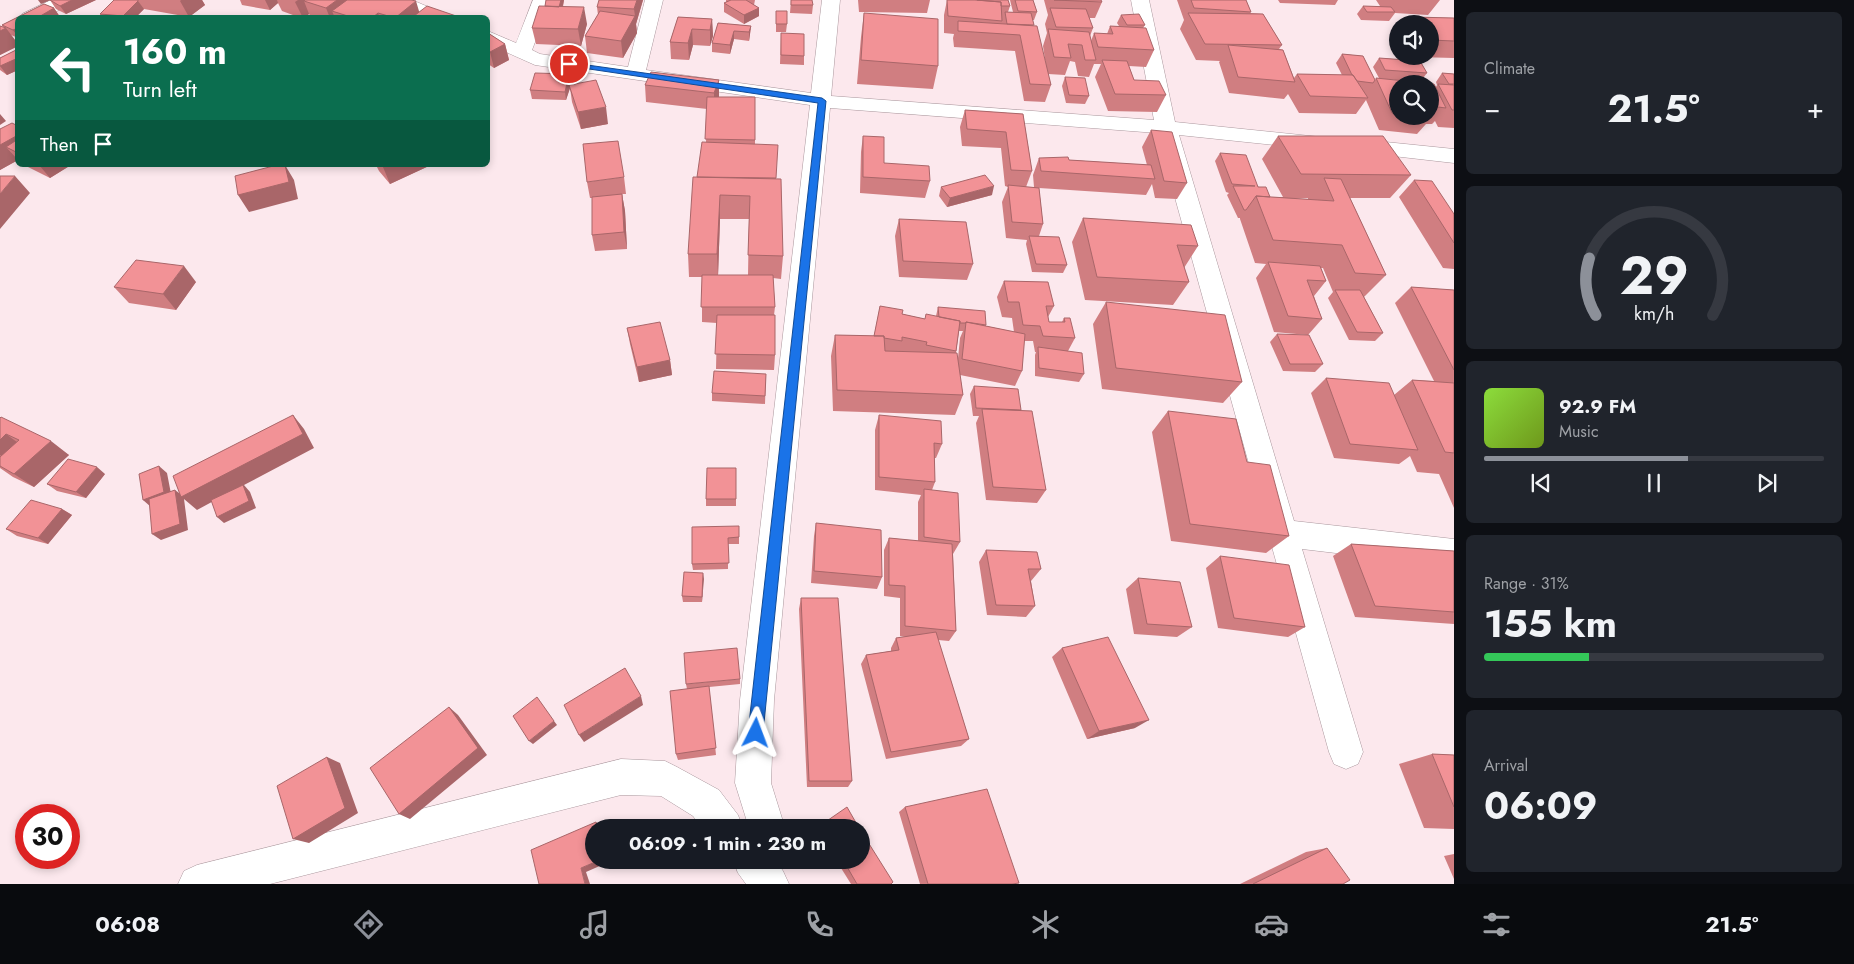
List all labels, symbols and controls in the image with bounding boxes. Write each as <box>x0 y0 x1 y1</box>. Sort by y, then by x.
map controls <box>1389 15 1439 125</box>
button: sound <box>1389 15 1439 65</box>
text: 160 m <box>123 27 227 77</box>
icon: left <box>40 35 105 100</box>
pin <box>548 43 590 85</box>
icon: arrive <box>555 50 583 78</box>
text: Climate <box>1484 57 1535 80</box>
text: Turn left <box>123 73 197 105</box>
button: search <box>1389 75 1439 125</box>
text: 21.5° <box>1607 81 1700 136</box>
text: − <box>1484 88 1501 129</box>
text: + <box>1807 88 1824 129</box>
icon: arrive <box>89 130 117 158</box>
text: Then <box>40 131 79 158</box>
text: 29 <box>1620 238 1688 314</box>
text: km/h <box>1634 301 1674 327</box>
text: 92.9 FM <box>1559 393 1636 420</box>
text: Music <box>1559 420 1599 443</box>
icon: previous <box>1527 469 1555 497</box>
icon: pause <box>1640 469 1668 497</box>
icon: next <box>1753 469 1781 497</box>
text: Range · 31% <box>1484 572 1569 595</box>
text: 155 km <box>1484 596 1617 651</box>
position arrow <box>729 706 781 758</box>
text: Arrival <box>1484 754 1528 777</box>
text: 06:09 <box>1484 778 1597 833</box>
speed limit sign: 30 <box>15 804 80 869</box>
text: 06:09 · 1 min · 230 m <box>629 830 826 857</box>
icon: directions <box>351 907 386 942</box>
icon: music <box>577 907 612 942</box>
icon: phone <box>802 907 837 942</box>
icon: climate <box>1028 907 1063 942</box>
icon: car <box>1254 907 1289 942</box>
icon: filters <box>1479 907 1514 942</box>
text: 06:08 <box>95 908 160 940</box>
text: 21.5° <box>1705 908 1759 940</box>

